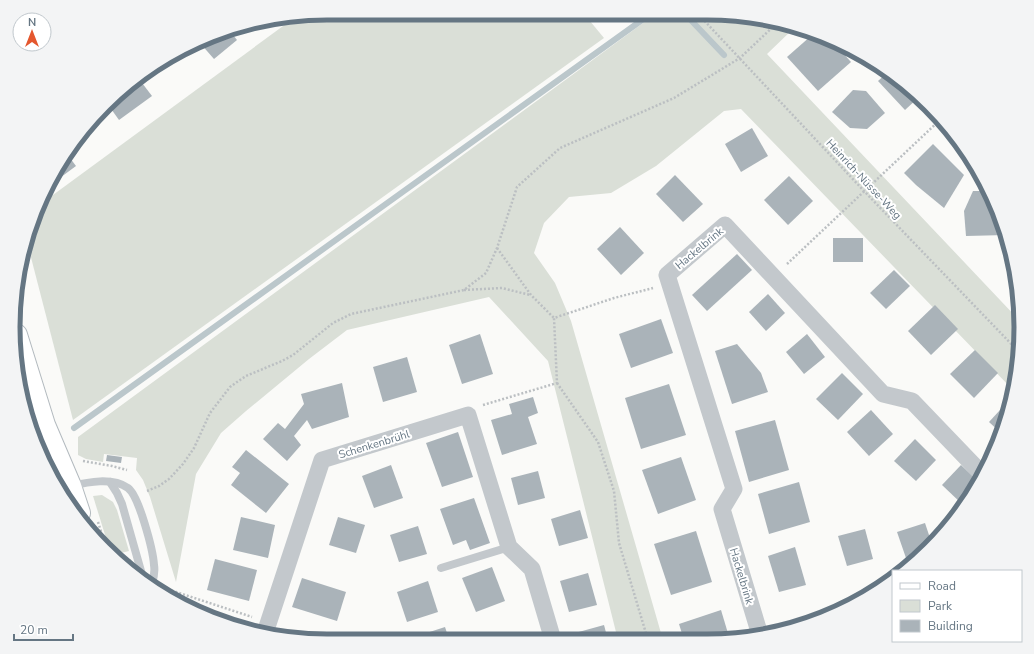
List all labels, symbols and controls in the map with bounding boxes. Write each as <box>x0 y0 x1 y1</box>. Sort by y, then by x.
north arrow <box>12 12 52 52</box>
text: N <box>28 15 36 30</box>
street label: Heinrich-Nüsse-Weg <box>823 136 905 223</box>
street label: Hackelbrink <box>672 224 727 273</box>
street label: Schenkenbrühl <box>337 426 412 462</box>
street label: Hackelbrink <box>726 546 757 607</box>
legend <box>892 570 1022 642</box>
text: Road <box>928 578 956 594</box>
text: Park <box>928 598 953 614</box>
scale bar <box>14 616 73 642</box>
text: Building <box>928 618 973 634</box>
text: 20 m <box>20 622 48 638</box>

